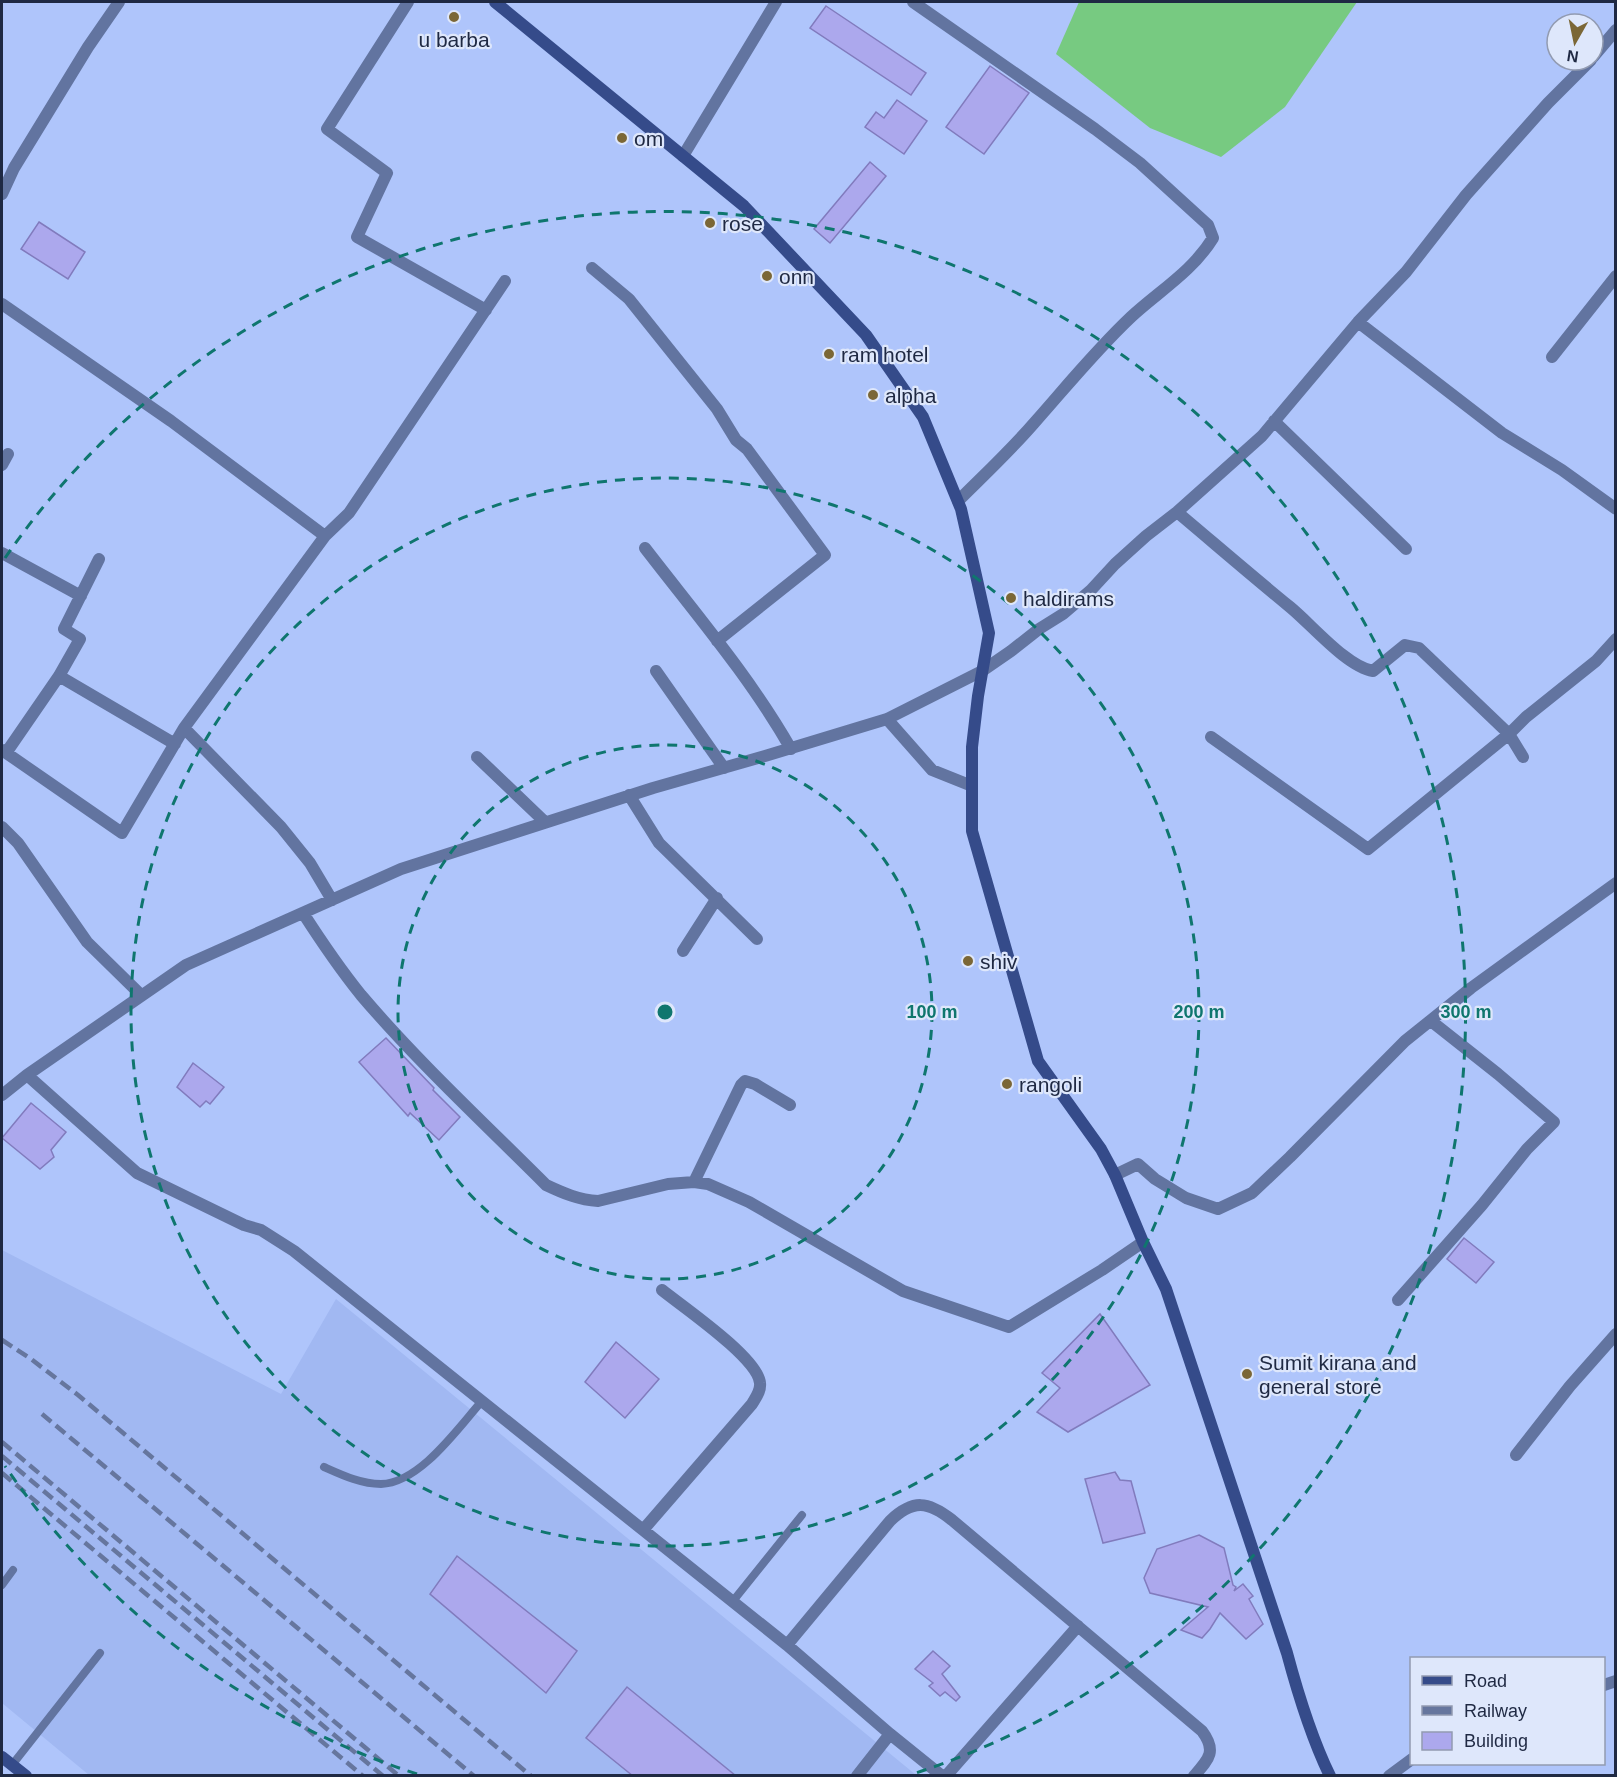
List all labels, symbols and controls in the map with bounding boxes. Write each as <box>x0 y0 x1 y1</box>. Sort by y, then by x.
marker: u barba <box>447 10 461 24</box>
north arrow <box>1545 12 1605 72</box>
place label: u barba <box>418 28 490 51</box>
text: N <box>1566 47 1580 66</box>
place label: om <box>634 127 663 150</box>
marker: om <box>615 131 629 145</box>
place label: rose <box>722 212 763 235</box>
marker: rose <box>703 216 717 230</box>
place label: onn <box>779 265 814 288</box>
marker: onn <box>760 269 774 283</box>
place label: ram hotel <box>841 343 929 366</box>
marker: ram hotel <box>822 347 836 361</box>
place label: alpha <box>885 384 937 407</box>
marker: alpha <box>866 388 880 402</box>
place label: haldirams <box>1023 587 1114 610</box>
marker: haldirams <box>1004 591 1018 605</box>
place label: shiv <box>980 950 1018 973</box>
marker: shiv <box>961 954 975 968</box>
centre of rings <box>655 1002 675 1022</box>
text: 100 m <box>906 1002 958 1022</box>
text: 200 m <box>1173 1002 1225 1022</box>
text: 300 m <box>1440 1002 1492 1022</box>
place label: rangoli <box>1019 1073 1082 1096</box>
marker: rangoli <box>1000 1077 1014 1091</box>
place label: Sumit kirana and general store <box>1259 1351 1417 1398</box>
marker: Sumit kirana and general store <box>1240 1367 1254 1381</box>
legend <box>1410 1657 1605 1765</box>
text: Road <box>1464 1671 1507 1691</box>
text: Railway <box>1464 1701 1527 1721</box>
text: Building <box>1464 1731 1528 1751</box>

